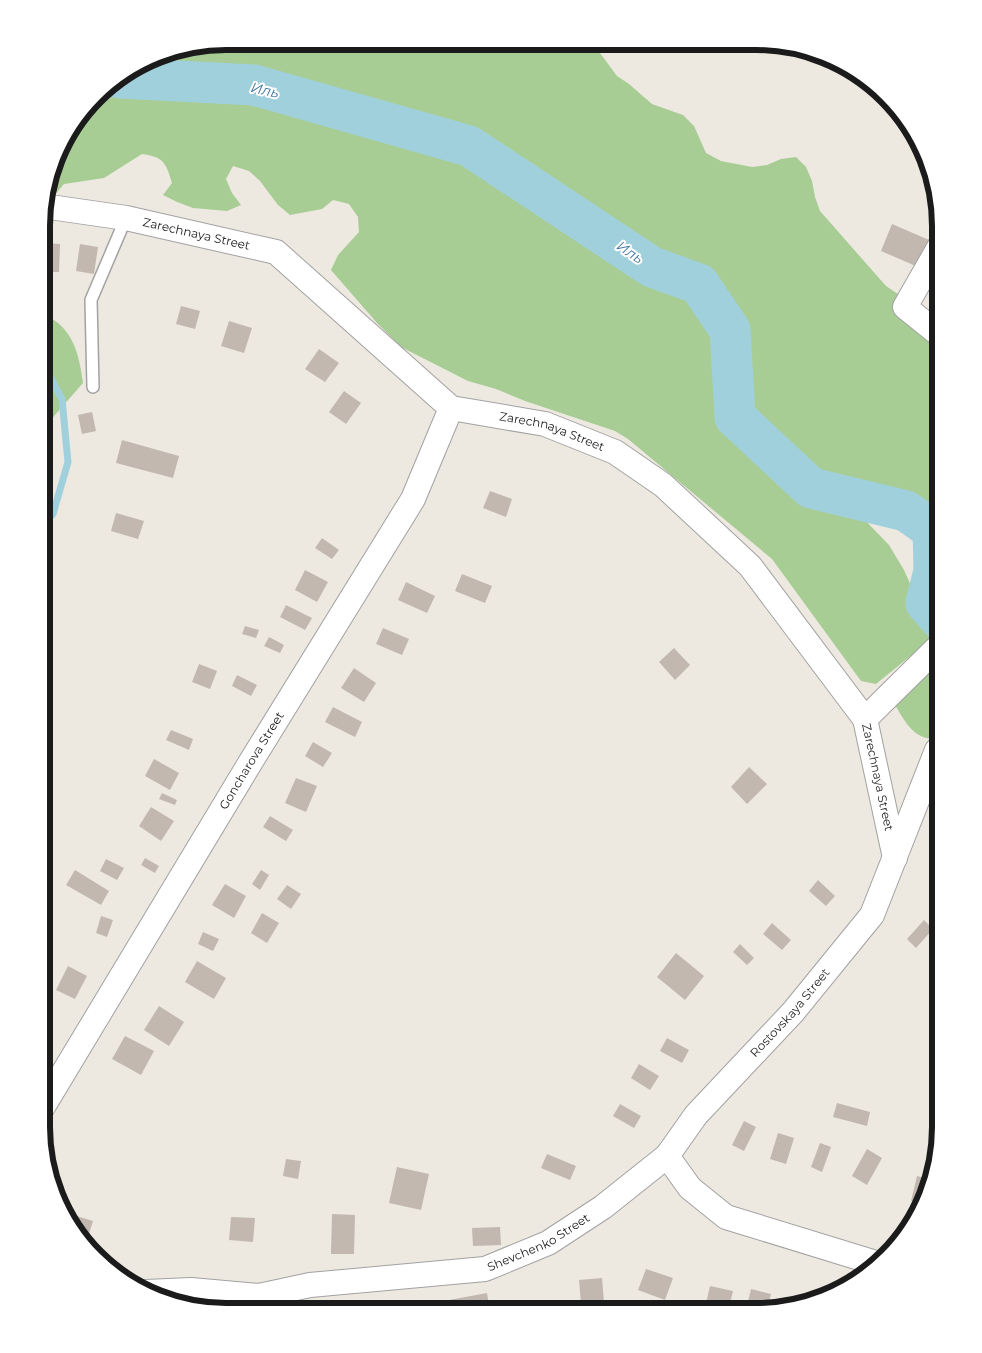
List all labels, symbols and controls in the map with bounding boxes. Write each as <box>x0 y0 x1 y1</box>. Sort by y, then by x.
water label: Иль <box>249 78 281 102</box>
street label: Zarechnaya Street <box>141 214 252 253</box>
water label: Иль <box>613 237 647 267</box>
street label: Zarechnaya Street <box>498 408 607 454</box>
street label: Goncharova Street <box>216 709 287 812</box>
street label: Zarechnaya Street <box>859 722 897 832</box>
street label: Rostovskaya Street <box>747 965 833 1060</box>
street label: Shevchenko Street <box>485 1210 592 1274</box>

